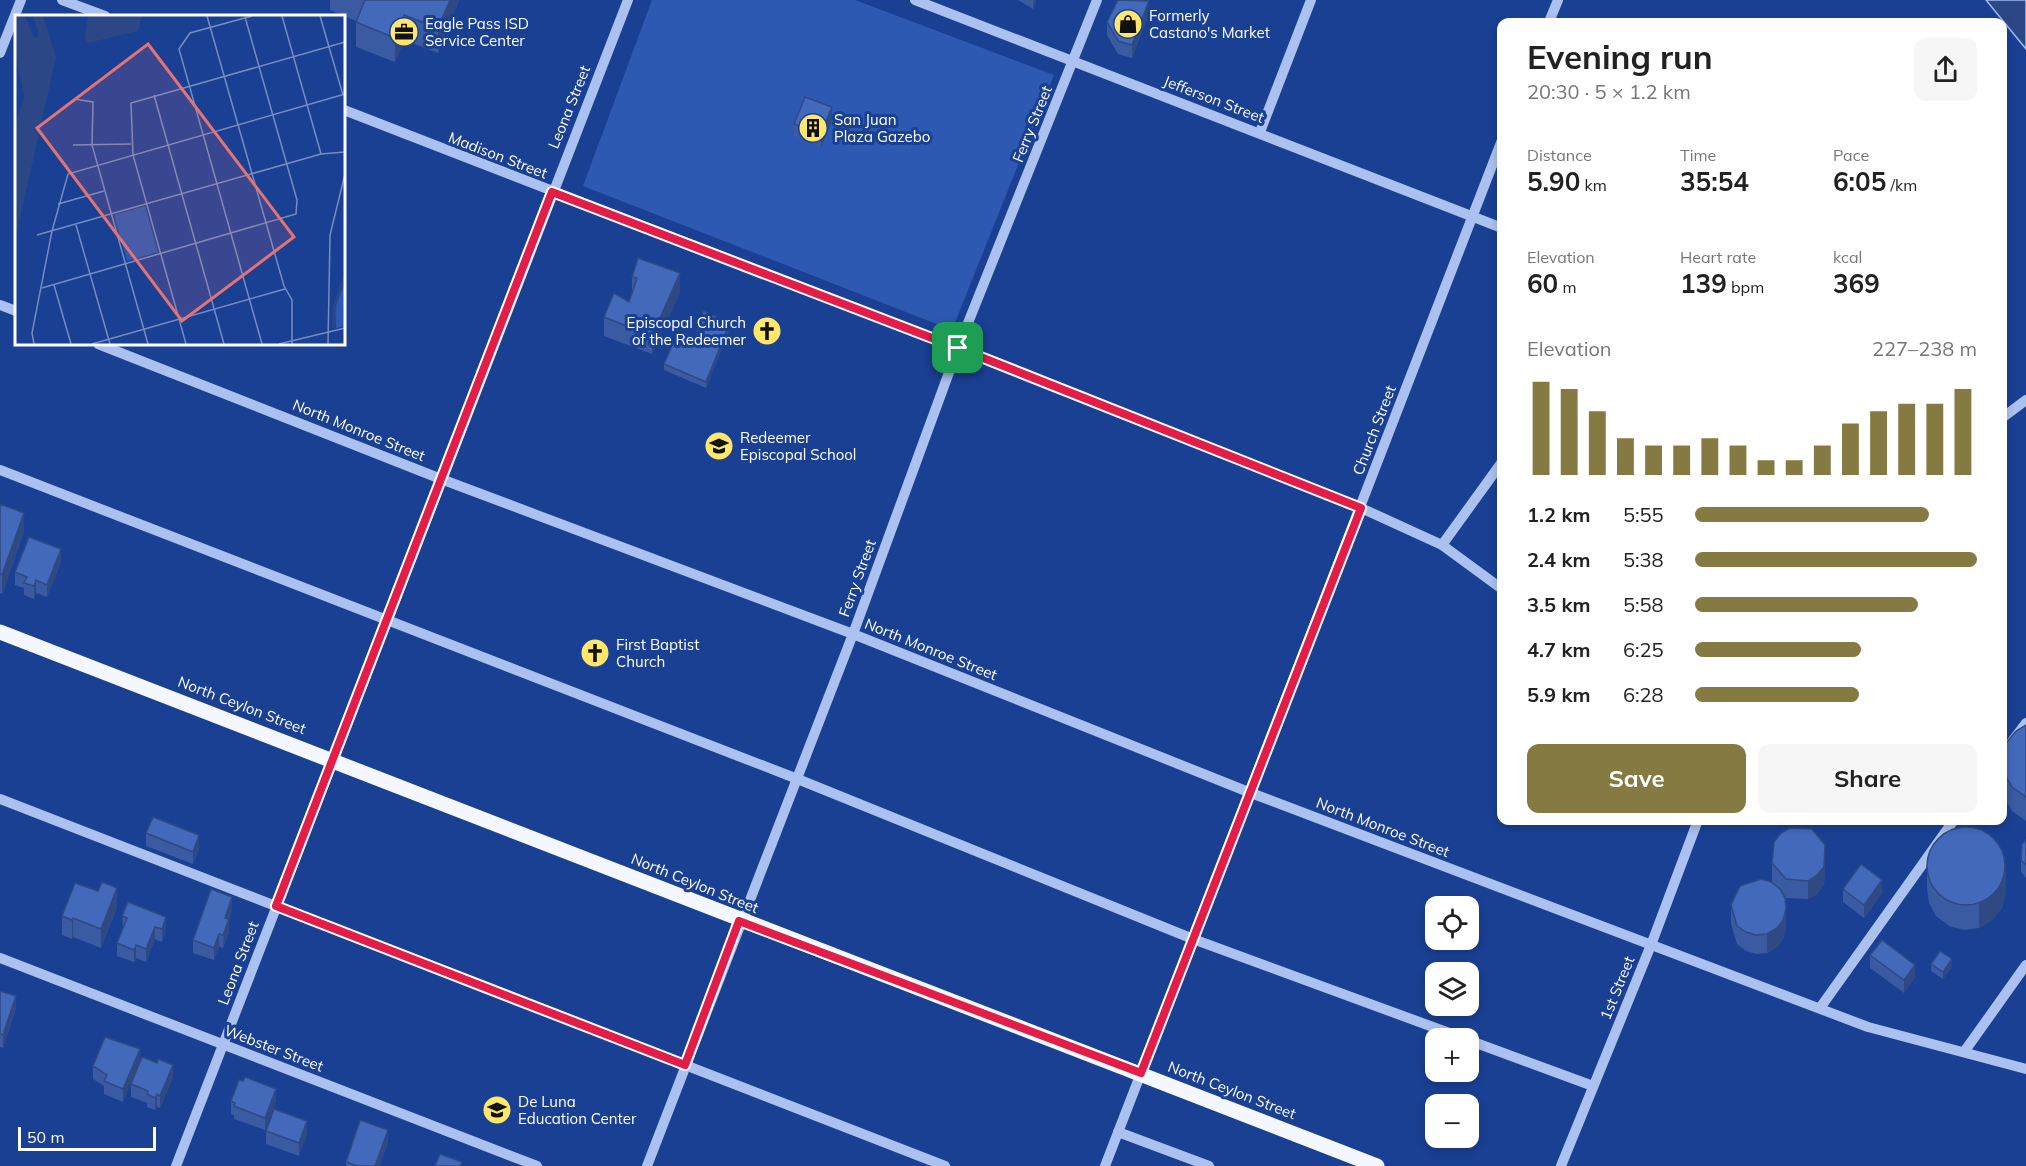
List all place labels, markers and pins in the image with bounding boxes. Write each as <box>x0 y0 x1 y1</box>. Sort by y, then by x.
place label: Formerly Castano's Market <box>1149 6 1270 42</box>
shop icon: Formerly Castano's Market <box>1112 8 1144 40</box>
place label: Eagle Pass ISD Service Center <box>425 14 529 50</box>
office icon: Eagle Pass ISD Service Center <box>388 16 420 48</box>
place label: San Juan Plaza Gazebo <box>834 110 930 146</box>
building icon: San Juan Plaza Gazebo <box>797 112 829 144</box>
place label: Episcopal Church of the Redeemer <box>627 313 747 349</box>
church icon: Episcopal Church of the Redeemer <box>751 315 783 347</box>
pin <box>932 322 983 373</box>
place label: Redeemer Episcopal School <box>740 428 856 464</box>
school or university icon: Redeemer Episcopal School <box>703 430 735 462</box>
place label: First Baptist Church <box>616 635 699 671</box>
church icon: First Baptist Church <box>579 637 611 669</box>
place label: De Luna Education Center <box>518 1092 637 1128</box>
school or university icon: De Luna Education Center <box>481 1094 513 1126</box>

